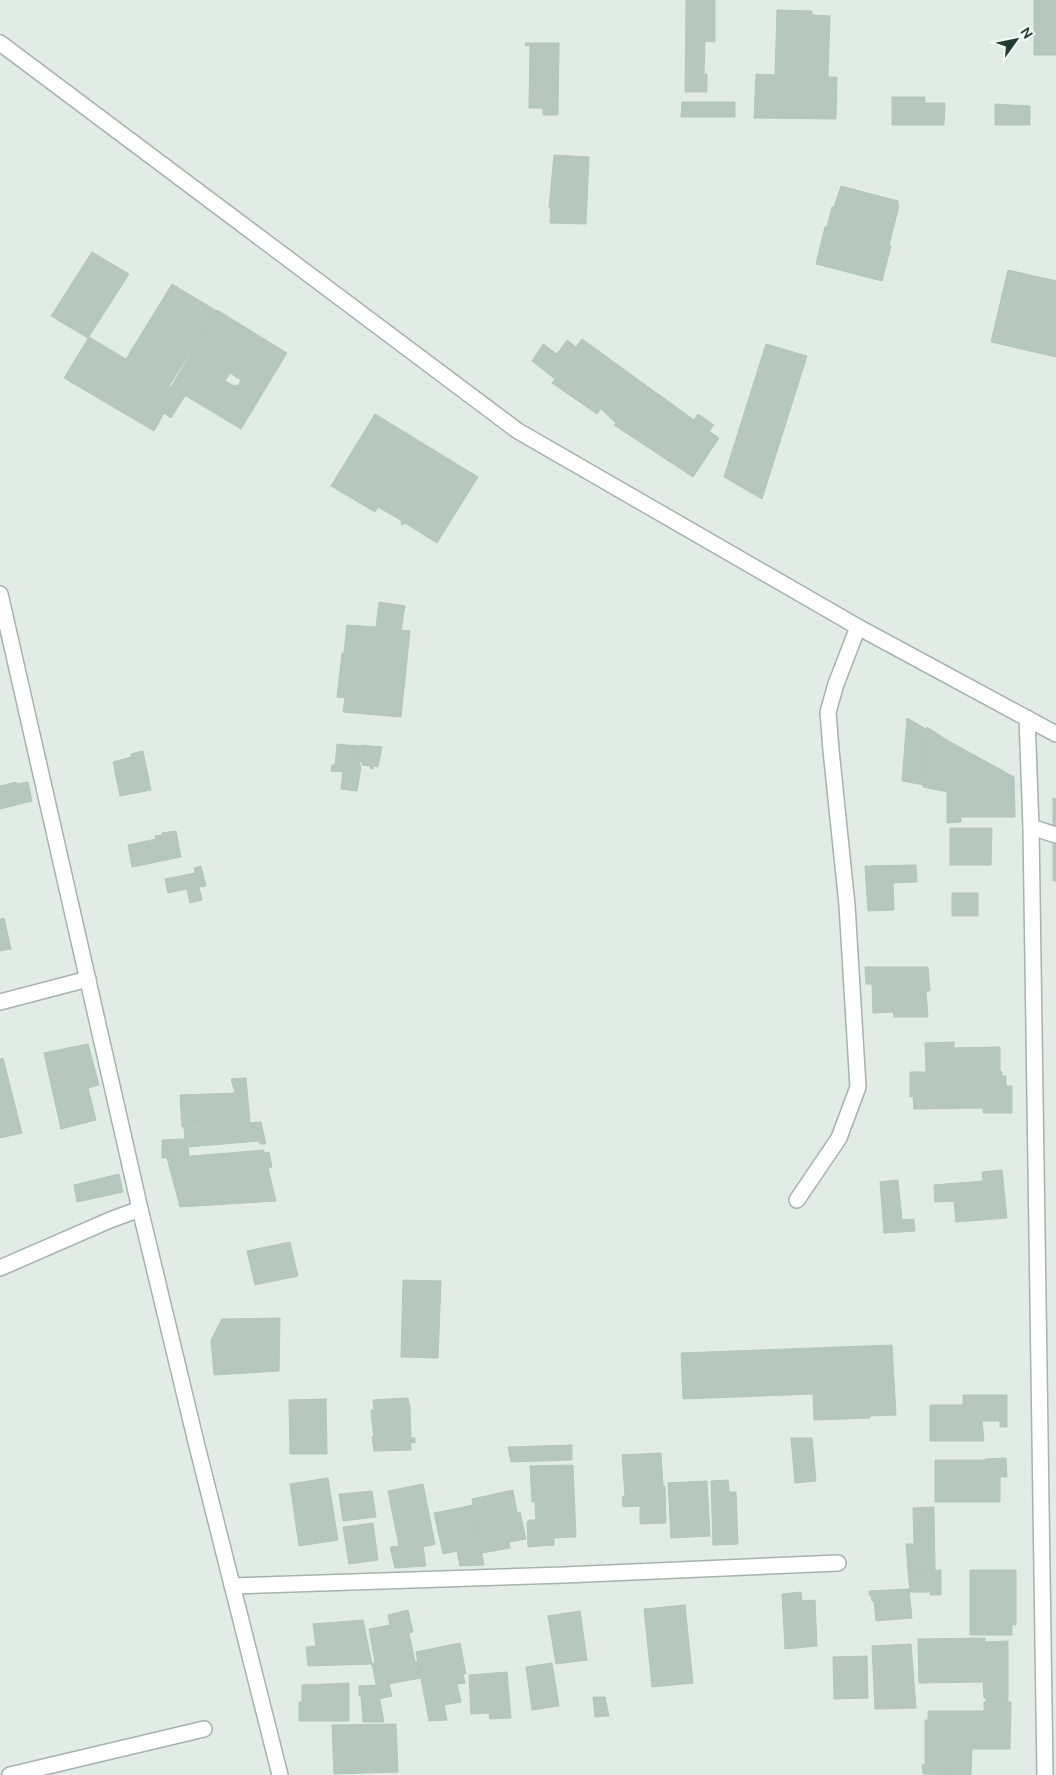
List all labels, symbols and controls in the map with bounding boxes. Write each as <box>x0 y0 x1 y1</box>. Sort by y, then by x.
north arrow <box>991 15 1041 65</box>
text: N <box>1017 24 1036 42</box>

